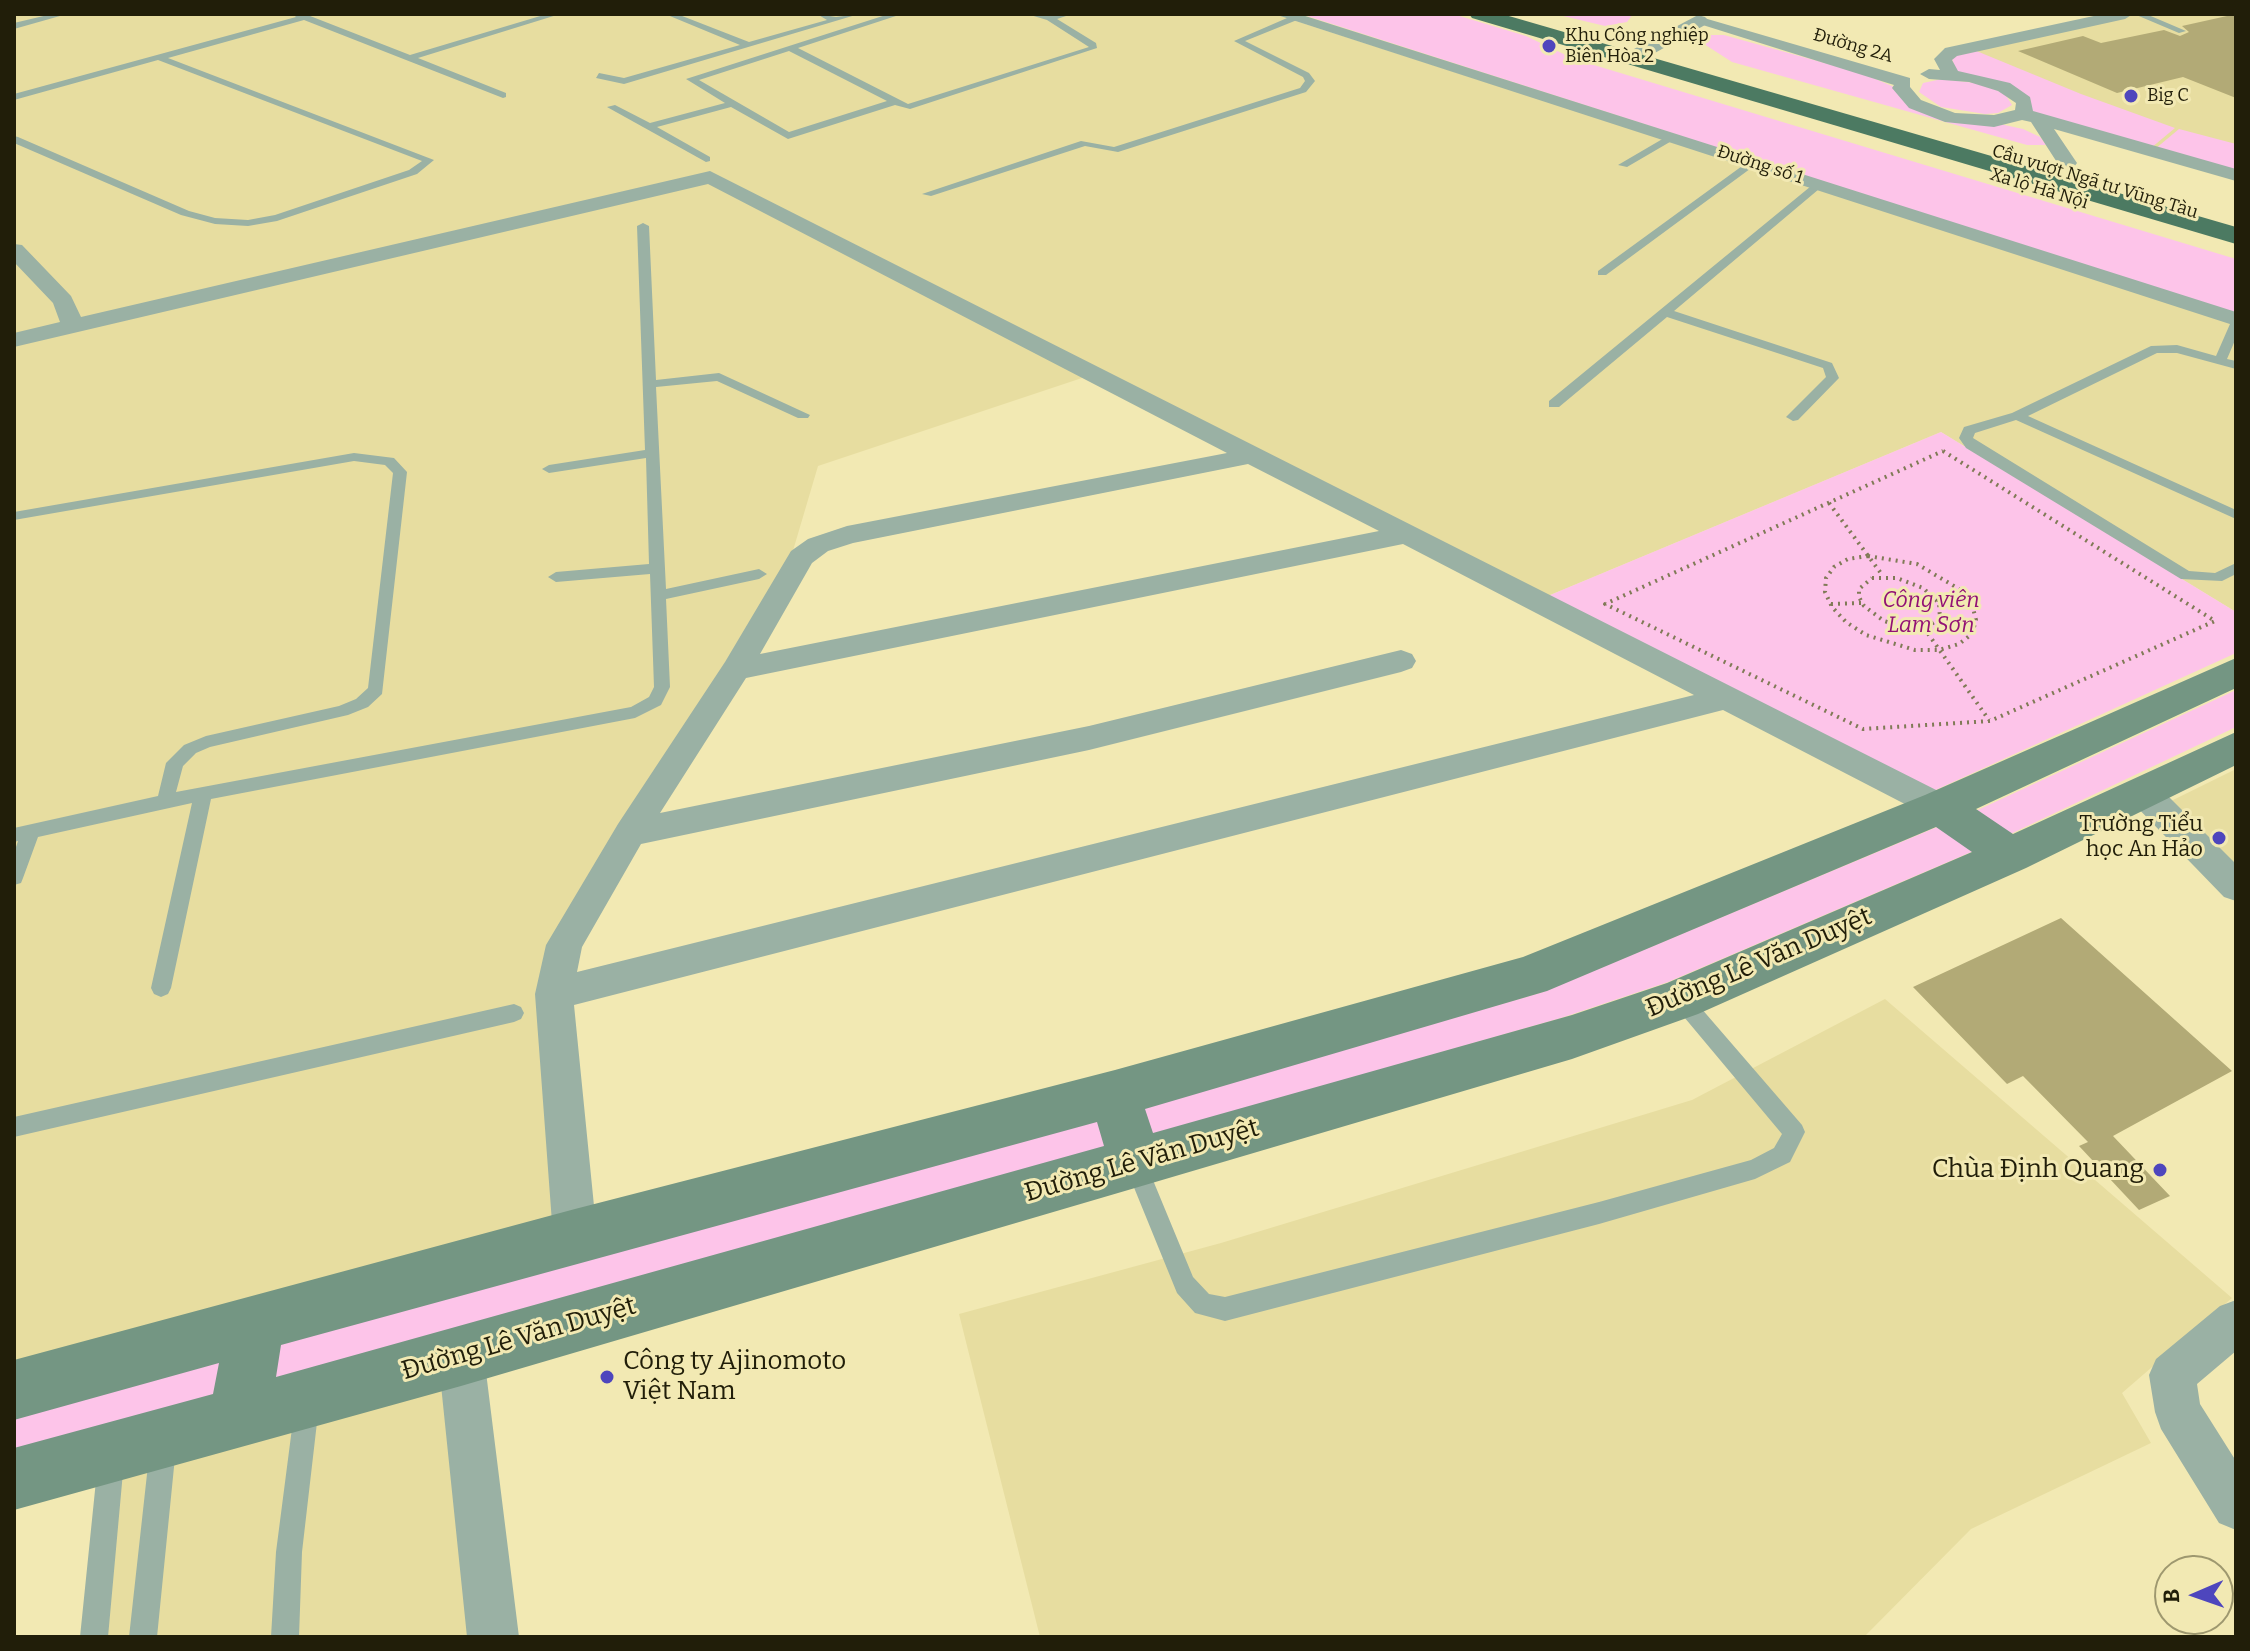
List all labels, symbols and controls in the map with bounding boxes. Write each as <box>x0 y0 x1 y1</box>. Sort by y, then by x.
street label: Đường 2A <box>1811 24 1895 68</box>
place label: Khu Công nghiệp Biên Hòa 2 <box>1565 25 1709 68</box>
marker: Khu Công nghiệp Biên Hòa 2 <box>1540 37 1558 55</box>
place label: Big C <box>2147 85 2189 107</box>
marker: Big C <box>2122 87 2140 105</box>
street label: Cầu vượt Ngã tư Vũng Tàu <box>1989 140 2201 224</box>
street label: Đường số 1 <box>1714 141 1806 189</box>
street label: Xa lộ Hà Nội <box>1987 164 2091 214</box>
park label: Công viên Lam Sơn <box>1883 588 1979 640</box>
place label: Trường Tiểu học An Hảo <box>2079 812 2203 864</box>
marker: Trường Tiểu học An Hảo <box>2210 829 2228 847</box>
street label: Đường Lê Văn Duyệt <box>1641 901 1877 1025</box>
street label: Đường Lê Văn Duyệt <box>1021 1113 1263 1209</box>
place label: Chùa Định Quang <box>1932 1154 2144 1186</box>
marker: Chùa Định Quang <box>2151 1161 2169 1179</box>
street label: Đường Lê Văn Duyệt <box>398 1291 640 1387</box>
place label: Công ty Ajinomoto Việt Nam <box>623 1346 846 1408</box>
marker: Công ty Ajinomoto Việt Nam <box>598 1368 616 1386</box>
north arrow <box>2154 1555 2234 1635</box>
text: B <box>2158 1588 2185 1603</box>

